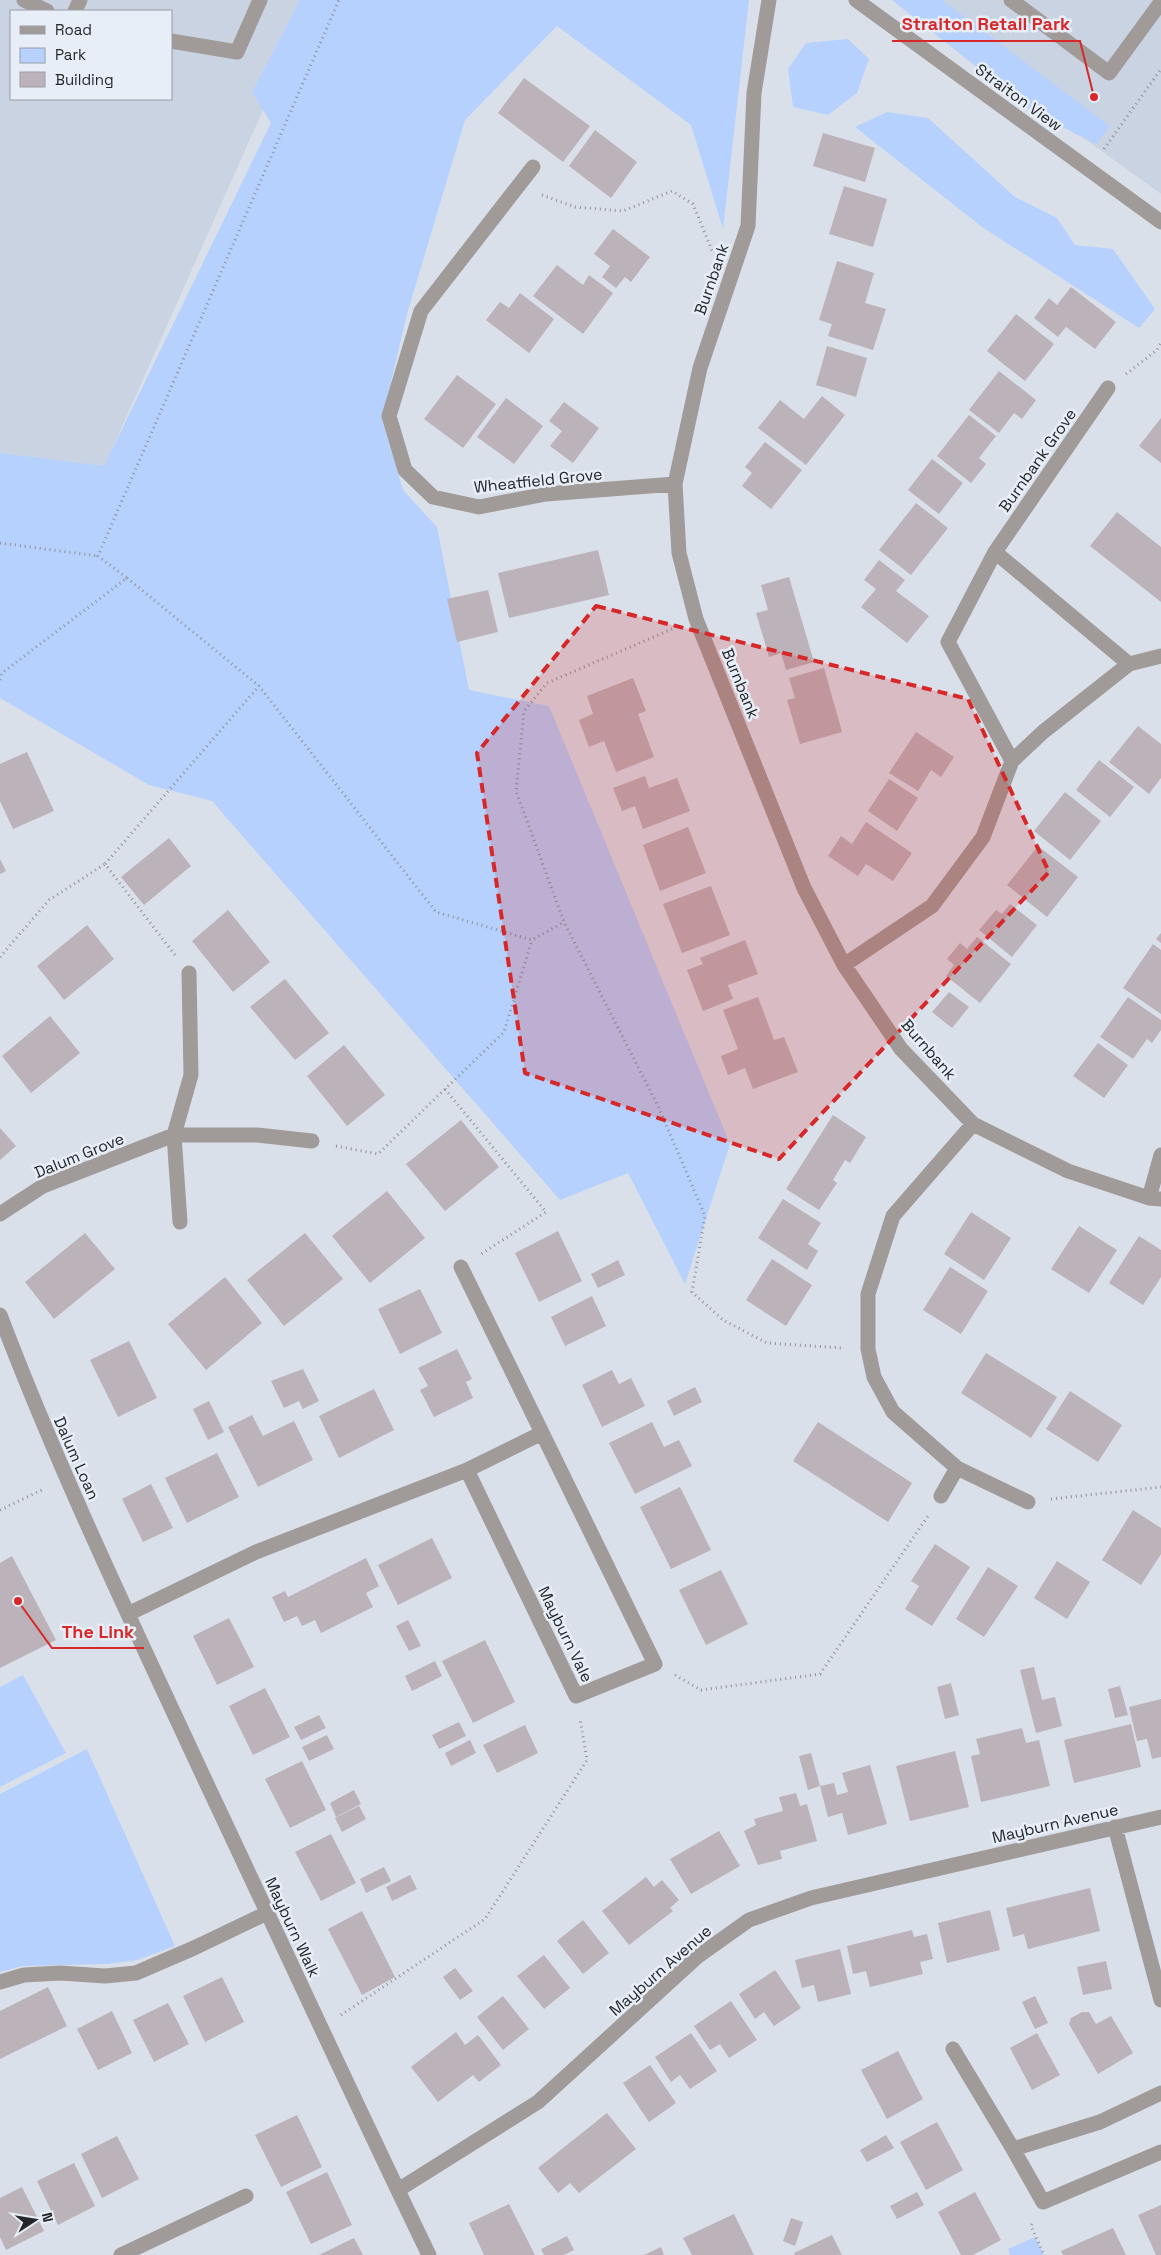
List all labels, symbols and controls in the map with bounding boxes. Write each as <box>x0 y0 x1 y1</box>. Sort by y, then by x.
callout: Straiton Retail Park <box>892 8 1080 41</box>
legend <box>10 10 172 100</box>
text: Straiton Retail Park <box>902 12 1070 35</box>
text: Road <box>55 20 92 39</box>
text: Park <box>55 45 86 64</box>
street label: Straiton View <box>971 59 1066 136</box>
text: Building <box>55 70 114 89</box>
street label: Burnbank <box>689 240 734 318</box>
street label: Burnbank Grove <box>994 404 1081 516</box>
street label: Wheatfield Grove <box>473 463 603 498</box>
street label: Burnbank <box>717 645 764 722</box>
street label: Burnbank <box>896 1014 961 1084</box>
street label: Dalum Grove <box>31 1128 127 1183</box>
street label: Dalum Loan <box>49 1413 104 1503</box>
street label: Mayburn Vale <box>533 1583 598 1686</box>
callout: The Link <box>52 1615 144 1648</box>
text: The Link <box>62 1620 134 1643</box>
street label: Mayburn Avenue <box>990 1799 1120 1848</box>
street label: Mayburn Walk <box>260 1874 325 1981</box>
street label: Mayburn Avenue <box>605 1920 716 2021</box>
north arrow <box>10 2195 60 2245</box>
text: N <box>38 2211 57 2224</box>

